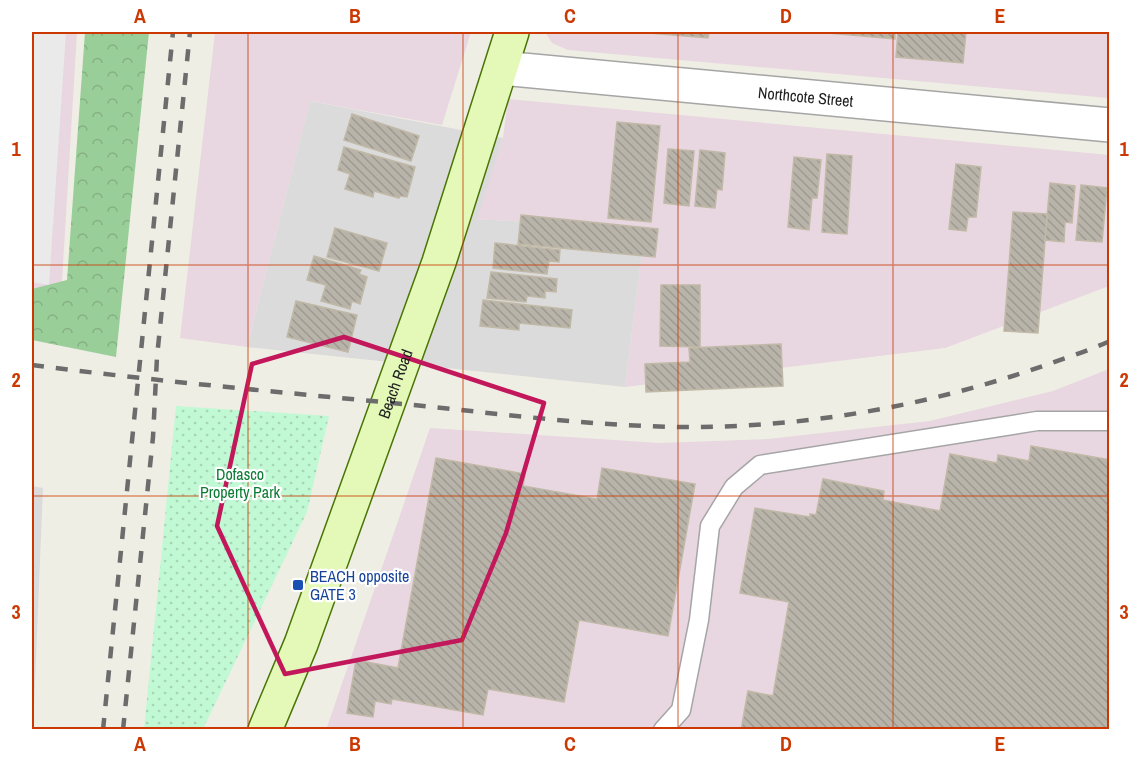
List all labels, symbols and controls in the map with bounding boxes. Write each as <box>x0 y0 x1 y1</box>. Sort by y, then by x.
text: A <box>134 2 146 29</box>
text: B <box>349 2 361 29</box>
text: C <box>564 2 576 29</box>
text: D <box>780 2 792 29</box>
text: E <box>995 2 1006 29</box>
street label: Northcote Street <box>757 81 855 112</box>
text: 1 <box>11 135 21 162</box>
text: 1 <box>1119 135 1129 162</box>
street label: Beach Road <box>372 346 418 421</box>
text: 2 <box>11 366 21 393</box>
text: 2 <box>1119 366 1129 393</box>
park label: Dofasco Property Park <box>200 463 281 503</box>
place label: BEACH opposite GATE 3 <box>310 565 409 605</box>
marker: BEACH opposite GATE 3 <box>291 578 305 592</box>
text: 3 <box>11 598 21 625</box>
text: 3 <box>1119 598 1129 625</box>
text: A <box>134 730 146 757</box>
text: B <box>349 730 361 757</box>
text: C <box>564 730 576 757</box>
text: D <box>780 730 792 757</box>
text: E <box>995 730 1006 757</box>

